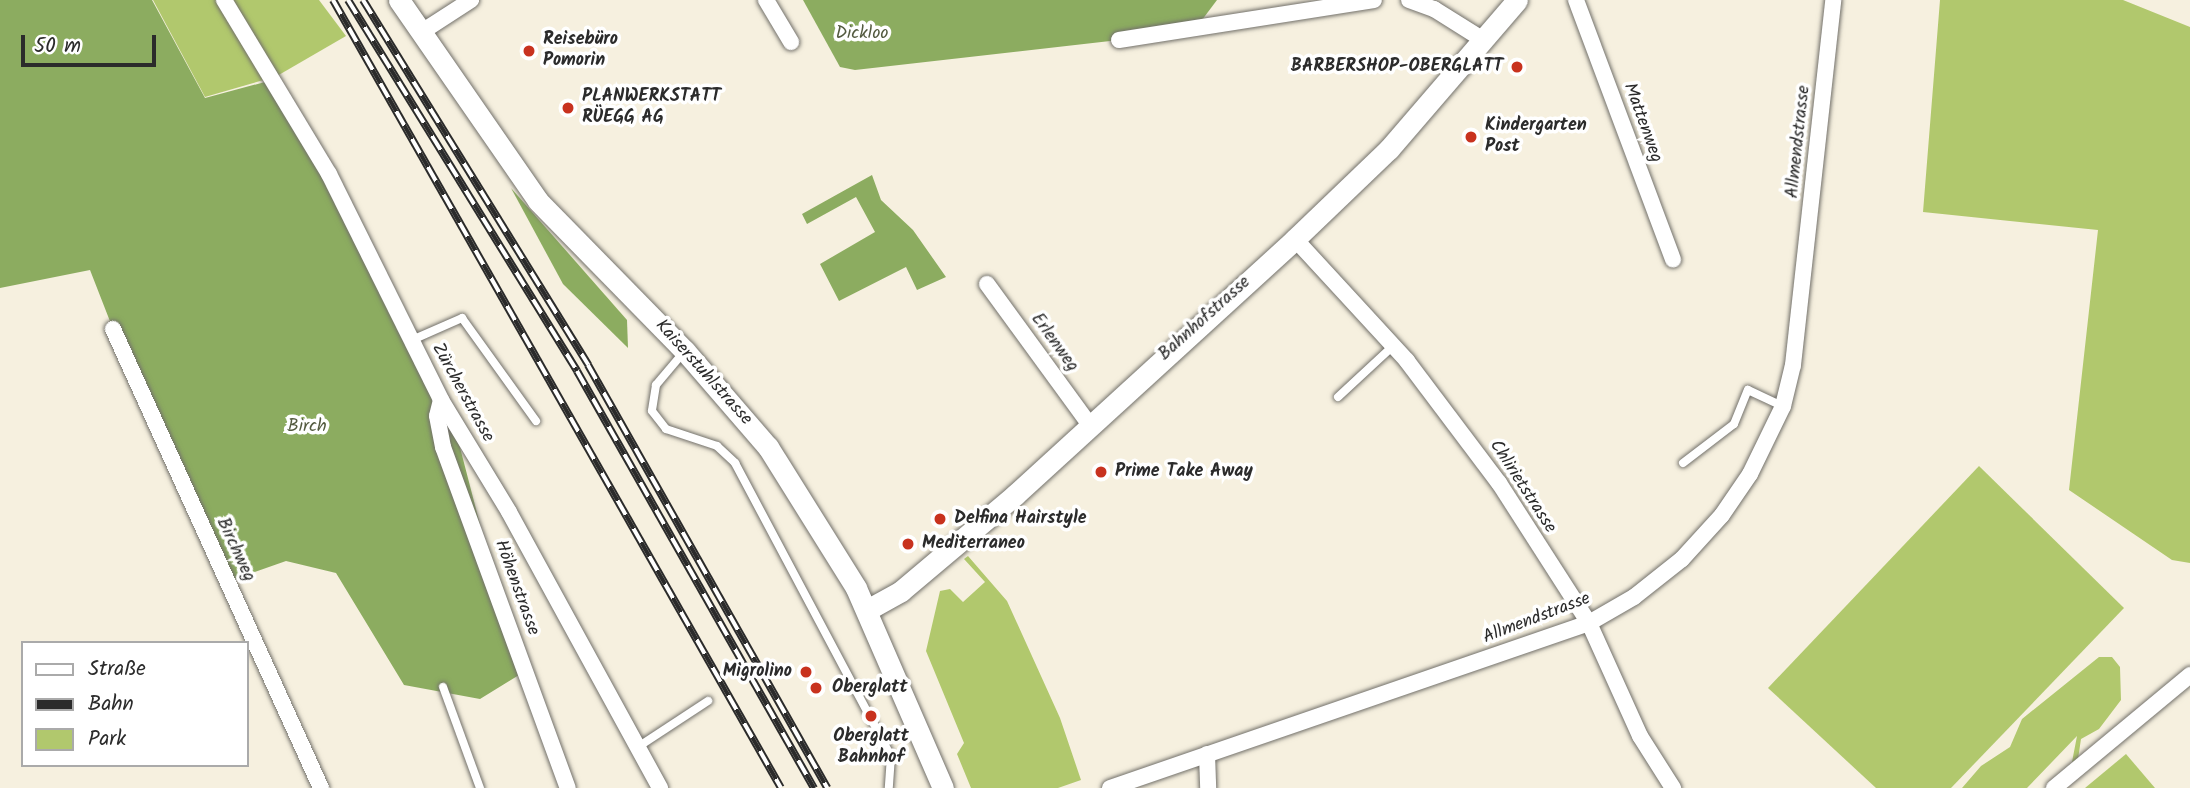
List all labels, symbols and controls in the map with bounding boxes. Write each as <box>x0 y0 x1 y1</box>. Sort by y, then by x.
scale bar <box>24 21 159 65</box>
park label: Dickloo <box>835 23 889 45</box>
text: 50 m <box>34 30 81 63</box>
place label: Reisebüro Pomorin <box>543 30 618 72</box>
marker: Reisebüro Pomorin <box>521 43 537 59</box>
place label: BARBERSHOP-OBERGLATT <box>1291 56 1503 78</box>
marker: BARBERSHOP-OBERGLATT <box>1509 59 1525 75</box>
street label: Mattenweg <box>1618 80 1666 166</box>
street label: Allmendstrasse <box>1782 85 1816 199</box>
place label: PLANWERKSTATT RÜEGG AG <box>582 87 721 130</box>
marker: PLANWERKSTATT RÜEGG AG <box>560 100 576 116</box>
place label: Kindergarten Post <box>1485 116 1587 158</box>
marker: Kindergarten Post <box>1463 129 1479 145</box>
street label: Bahnhofstrasse <box>1155 272 1255 366</box>
street label: Erlenweg <box>1025 309 1083 377</box>
street label: Kaiserstuhlstrasse <box>650 316 756 430</box>
street label: Zürcherstrasse <box>426 340 498 446</box>
park label: Birch <box>287 416 327 438</box>
street label: Chlirietstrasse <box>1484 436 1560 538</box>
place label: Prime Take Away <box>1115 461 1253 483</box>
marker: Prime Take Away <box>1093 464 1109 480</box>
place label: Delfina Hairstyle <box>954 508 1087 530</box>
marker: Delfina Hairstyle <box>932 511 948 527</box>
street label: Birchweg <box>211 515 259 585</box>
place label: Mediterraneo <box>922 533 1025 555</box>
marker: Mediterraneo <box>900 536 916 552</box>
street label: Höhenstrasse <box>489 537 543 639</box>
street label: Allmendstrasse <box>1480 589 1594 649</box>
legend <box>21 641 248 767</box>
text: Straße <box>88 653 146 686</box>
place label: Migrolino <box>723 661 792 683</box>
marker: Migrolino <box>798 664 814 680</box>
place label: Oberglatt <box>832 677 908 699</box>
marker: Oberglatt <box>806 678 826 698</box>
text: Bahn <box>88 688 134 721</box>
marker: Oberglatt Bahnhof <box>863 708 879 724</box>
text: Park <box>88 723 126 756</box>
place label: Oberglatt Bahnhof <box>833 727 909 770</box>

